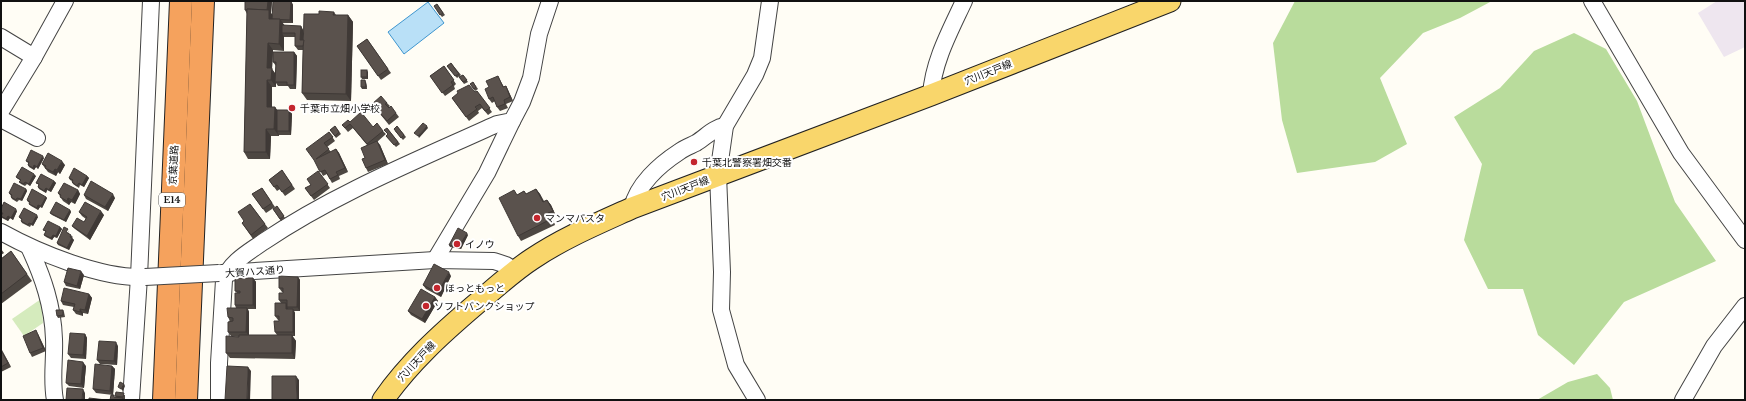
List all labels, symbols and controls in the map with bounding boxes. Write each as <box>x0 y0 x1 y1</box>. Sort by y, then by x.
street label: 穴川天戸線 <box>963 57 1014 88</box>
place label: 千葉市立畑小学校 <box>300 102 380 115</box>
marker: 千葉市立畑小学校 <box>287 103 297 113</box>
street label: 京葉道路 <box>166 145 181 185</box>
place label: 千葉北警察署畑交番 <box>702 156 792 169</box>
marker: 千葉北警察署畑交番 <box>689 157 699 167</box>
street label: 穴川天戸線 <box>660 173 711 203</box>
road number: E14 <box>159 193 185 207</box>
place label: マンマパスタ <box>545 212 605 225</box>
marker: マンマパスタ <box>532 213 542 223</box>
place label: イノウ <box>465 238 495 251</box>
marker: イノウ <box>452 239 462 249</box>
street label: 大賀ハス通り <box>225 263 285 280</box>
place label: ほっともっと <box>445 282 505 295</box>
marker: ほっともっと <box>432 283 442 293</box>
place label: ソフトバンクショップ <box>434 300 535 313</box>
marker: ソフトバンクショップ <box>421 301 431 311</box>
street label: 穴川天戸線 <box>395 339 438 384</box>

